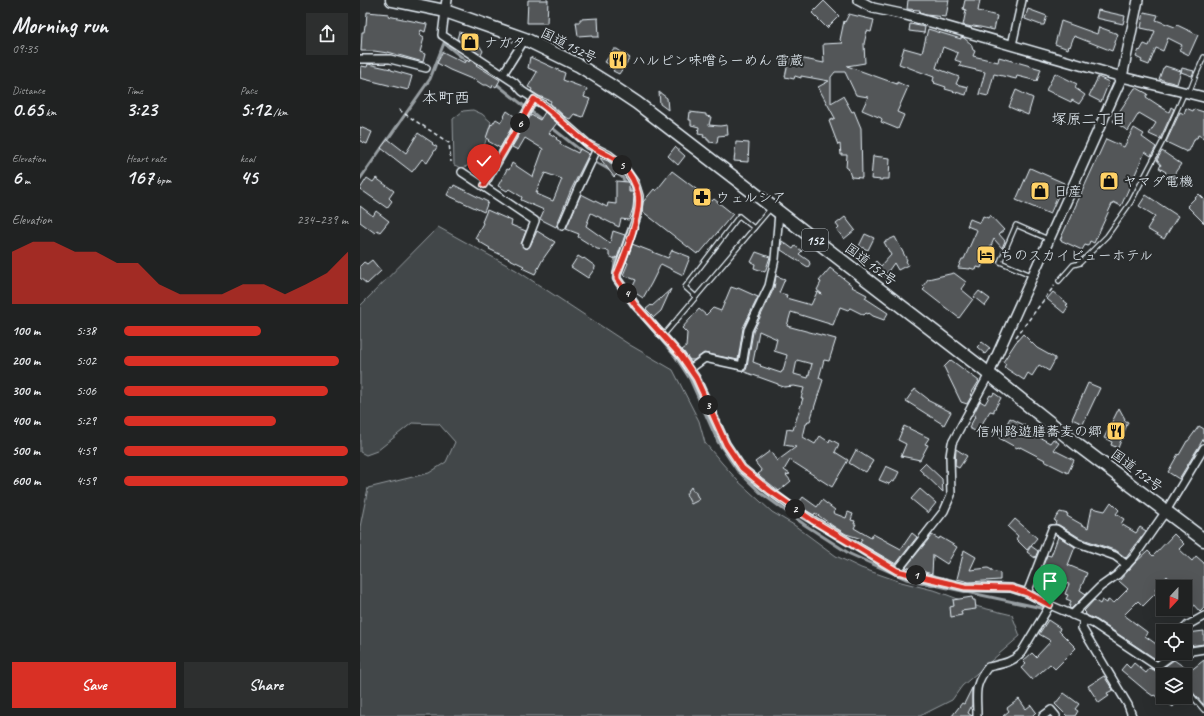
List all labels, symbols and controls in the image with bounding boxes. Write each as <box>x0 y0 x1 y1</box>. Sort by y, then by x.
text: Morning run <box>12 12 108 40</box>
button: share <box>306 13 348 55</box>
street label: 国道152号 <box>538 24 600 67</box>
shop icon: ナガタ <box>459 31 481 53</box>
place label: ナガタ <box>484 34 526 51</box>
text: 09:35 <box>12 41 38 57</box>
restaurant icon: ハルピン味噌らーめん 雷蔵 <box>607 49 629 71</box>
place label: ハルピン味噌らーめん 雷蔵 <box>632 52 803 69</box>
text: Distance <box>12 83 45 97</box>
text: Time <box>126 83 143 97</box>
text: Pace <box>240 83 257 97</box>
district label: 本町西 <box>422 88 470 108</box>
text: 0.65 <box>12 97 43 122</box>
text: 3:23 <box>126 97 157 122</box>
text: 5:12 <box>240 97 271 122</box>
text: km <box>43 105 56 119</box>
text: /km <box>271 105 288 119</box>
district label: 塚原二丁目 <box>1051 110 1127 129</box>
pin: 6 <box>510 113 530 133</box>
text: 6 <box>517 116 523 130</box>
pin <box>467 144 501 185</box>
icon: check <box>473 150 495 172</box>
text: Elevation <box>12 151 46 165</box>
text: Heart rate <box>126 151 166 165</box>
text: kcal <box>240 151 255 165</box>
pin: 5 <box>612 155 632 175</box>
text: 5 <box>620 158 624 172</box>
text: 6 <box>12 165 21 190</box>
text: 167 <box>126 165 153 190</box>
text: 45 <box>240 165 258 190</box>
shop icon: ヤマダ電機 <box>1098 170 1120 192</box>
text: m <box>21 173 30 187</box>
text: bpm <box>153 173 171 187</box>
place label: ヤマダ電機 <box>1123 173 1193 190</box>
shop icon: 日産 <box>1029 180 1051 202</box>
place label: 日産 <box>1054 183 1082 200</box>
pharmacy icon: ウェルシア <box>691 186 713 208</box>
place label: ウェルシア <box>716 189 786 206</box>
text: Elevation <box>12 212 52 228</box>
text: 234–239 m <box>297 212 348 228</box>
road number: 152 <box>802 229 828 251</box>
street label: 国道152号 <box>841 239 900 290</box>
hotel icon: ちのスカイビューホテル <box>975 244 997 266</box>
place label: ちのスカイビューホテル <box>1000 247 1153 264</box>
pin: 4 <box>617 283 637 303</box>
text: 4 <box>625 286 629 300</box>
text: 100 m <box>12 323 40 339</box>
text: 5:38 <box>76 323 96 339</box>
text: 200 m <box>12 353 40 369</box>
text: 5:02 <box>76 353 96 369</box>
text: 300 m <box>12 383 40 399</box>
text: 5:06 <box>76 383 96 399</box>
pin: 3 <box>698 395 718 415</box>
text: 3 <box>706 398 710 412</box>
text: 400 m <box>12 413 40 429</box>
text: 5:29 <box>76 413 96 429</box>
restaurant icon: 信州路遊膳蕎麦の郷 <box>1105 420 1127 442</box>
place label: 信州路遊膳蕎麦の郷 <box>976 423 1102 440</box>
text: 500 m <box>12 443 40 459</box>
text: 4:59 <box>76 443 96 459</box>
street label: 国道152号 <box>1107 445 1166 496</box>
text: 600 m <box>12 473 40 489</box>
text: 4:59 <box>76 473 96 489</box>
pin: 2 <box>785 499 805 519</box>
text: 2 <box>793 502 797 516</box>
pin <box>1033 564 1067 605</box>
pin: 1 <box>906 565 926 585</box>
text: 1 <box>914 568 918 582</box>
icon: arrive <box>1039 570 1061 592</box>
north arrow <box>1156 580 1192 616</box>
map controls <box>1156 580 1192 704</box>
button: locate <box>1156 624 1192 660</box>
button: Save <box>12 662 176 708</box>
button: Share <box>184 662 348 708</box>
button: layers <box>1156 668 1192 704</box>

